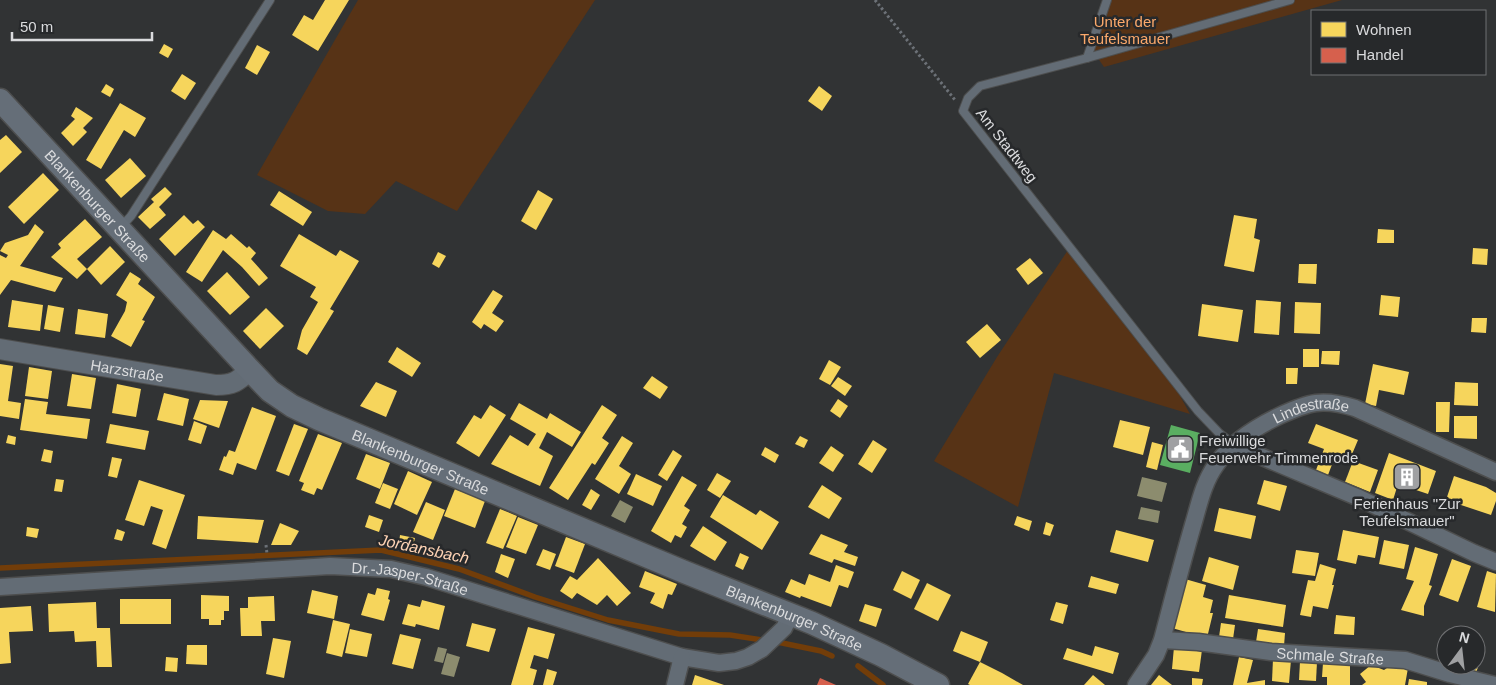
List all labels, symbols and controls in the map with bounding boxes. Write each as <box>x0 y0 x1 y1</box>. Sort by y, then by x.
scale bar <box>12 10 152 42</box>
legend <box>1311 10 1486 75</box>
park label: Unter der Teufelsmauer <box>1080 13 1170 47</box>
text: 50 m <box>20 18 53 35</box>
text: Wohnen <box>1356 21 1412 38</box>
text: Handel <box>1356 46 1404 63</box>
street label: Am Stadtweg <box>973 105 1041 185</box>
street label: Blankenburger Straße <box>42 146 154 265</box>
street label: Harzstraße <box>89 356 165 385</box>
street label: Lindestraße <box>1270 394 1351 426</box>
street label: Blankenburger Straße <box>350 425 492 498</box>
place label: Freiwillige Feuerwehr Timmenrode <box>1199 432 1358 466</box>
public building icon: Freiwillige Feuerwehr Timmenrode <box>1165 434 1195 464</box>
building icon: Ferienhaus "Zur Teufelsmauer" <box>1392 462 1422 492</box>
place label: Ferienhaus "Zur Teufelsmauer" <box>1353 495 1461 529</box>
water label: Jordansbach <box>376 531 471 567</box>
street label: Dr.-Jasper-Straße <box>351 559 471 598</box>
street label: Blankenburger Straße <box>724 581 866 654</box>
north arrow <box>1436 625 1486 675</box>
text: N <box>1457 628 1471 646</box>
street label: Schmale Straße <box>1276 644 1384 667</box>

